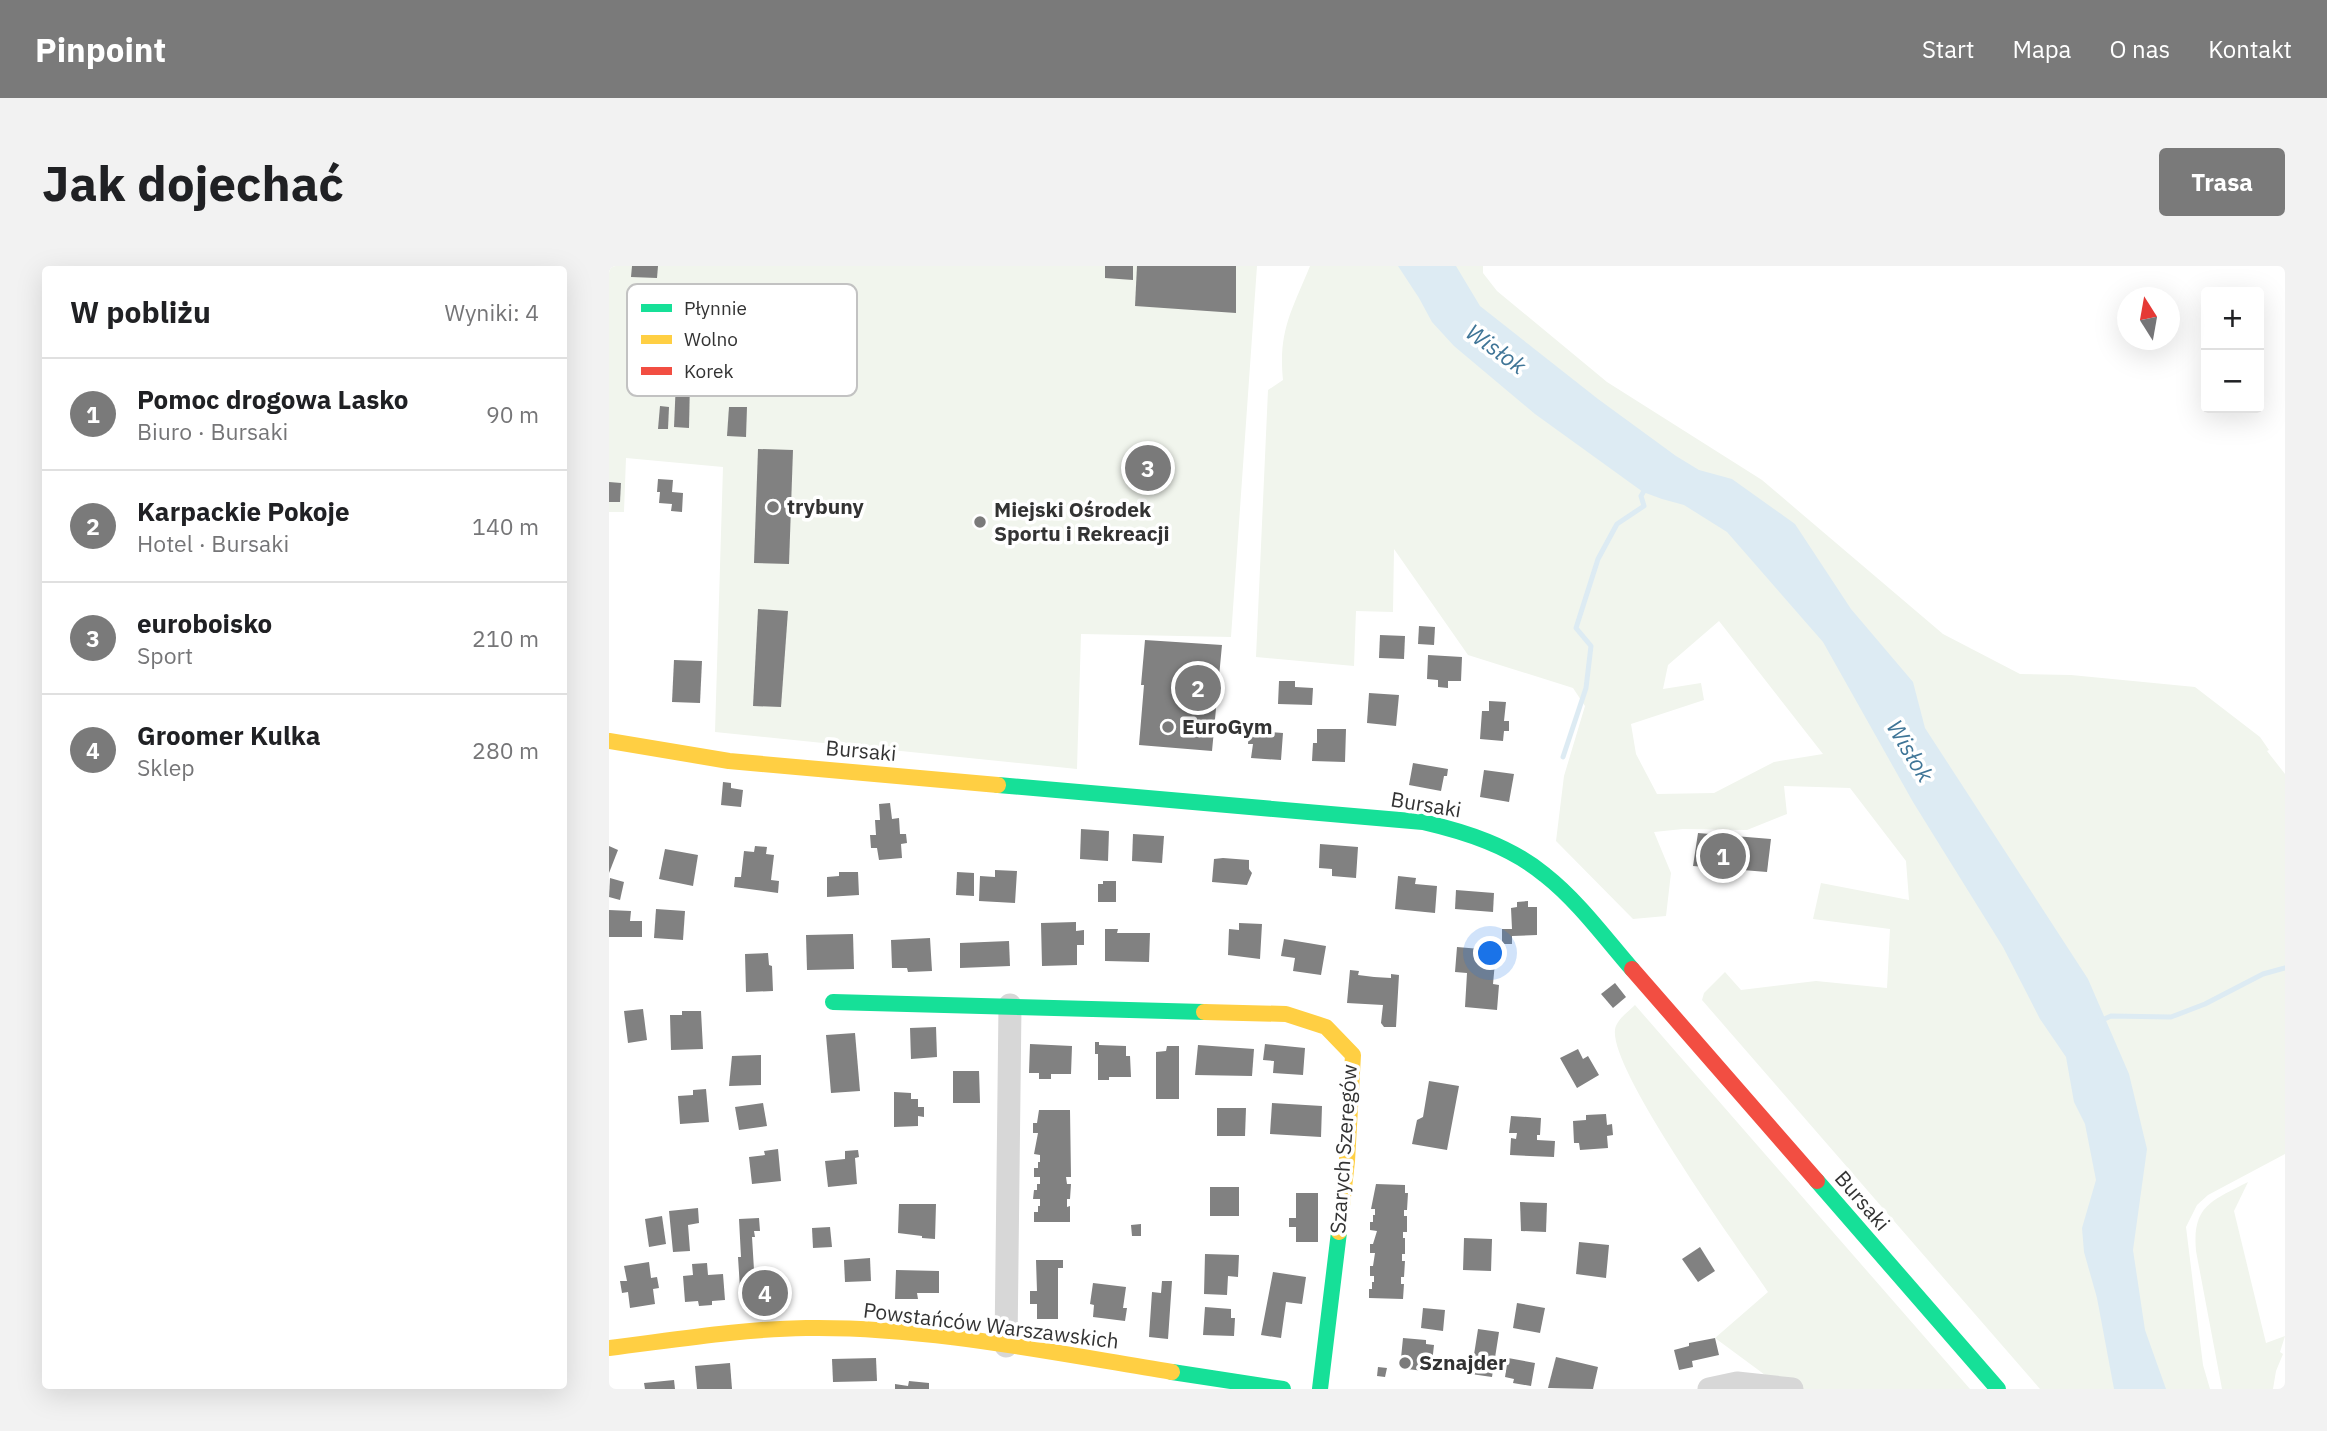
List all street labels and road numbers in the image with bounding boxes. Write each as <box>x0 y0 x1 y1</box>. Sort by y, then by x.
street label: Bursaki <box>824 733 898 767</box>
street label: Bursaki <box>1389 785 1463 823</box>
street label: Szarych Szeregów <box>1323 1063 1363 1235</box>
street label: Bursaki <box>1829 1164 1897 1236</box>
street label: Powstańców Warszawskich <box>862 1295 1121 1355</box>

